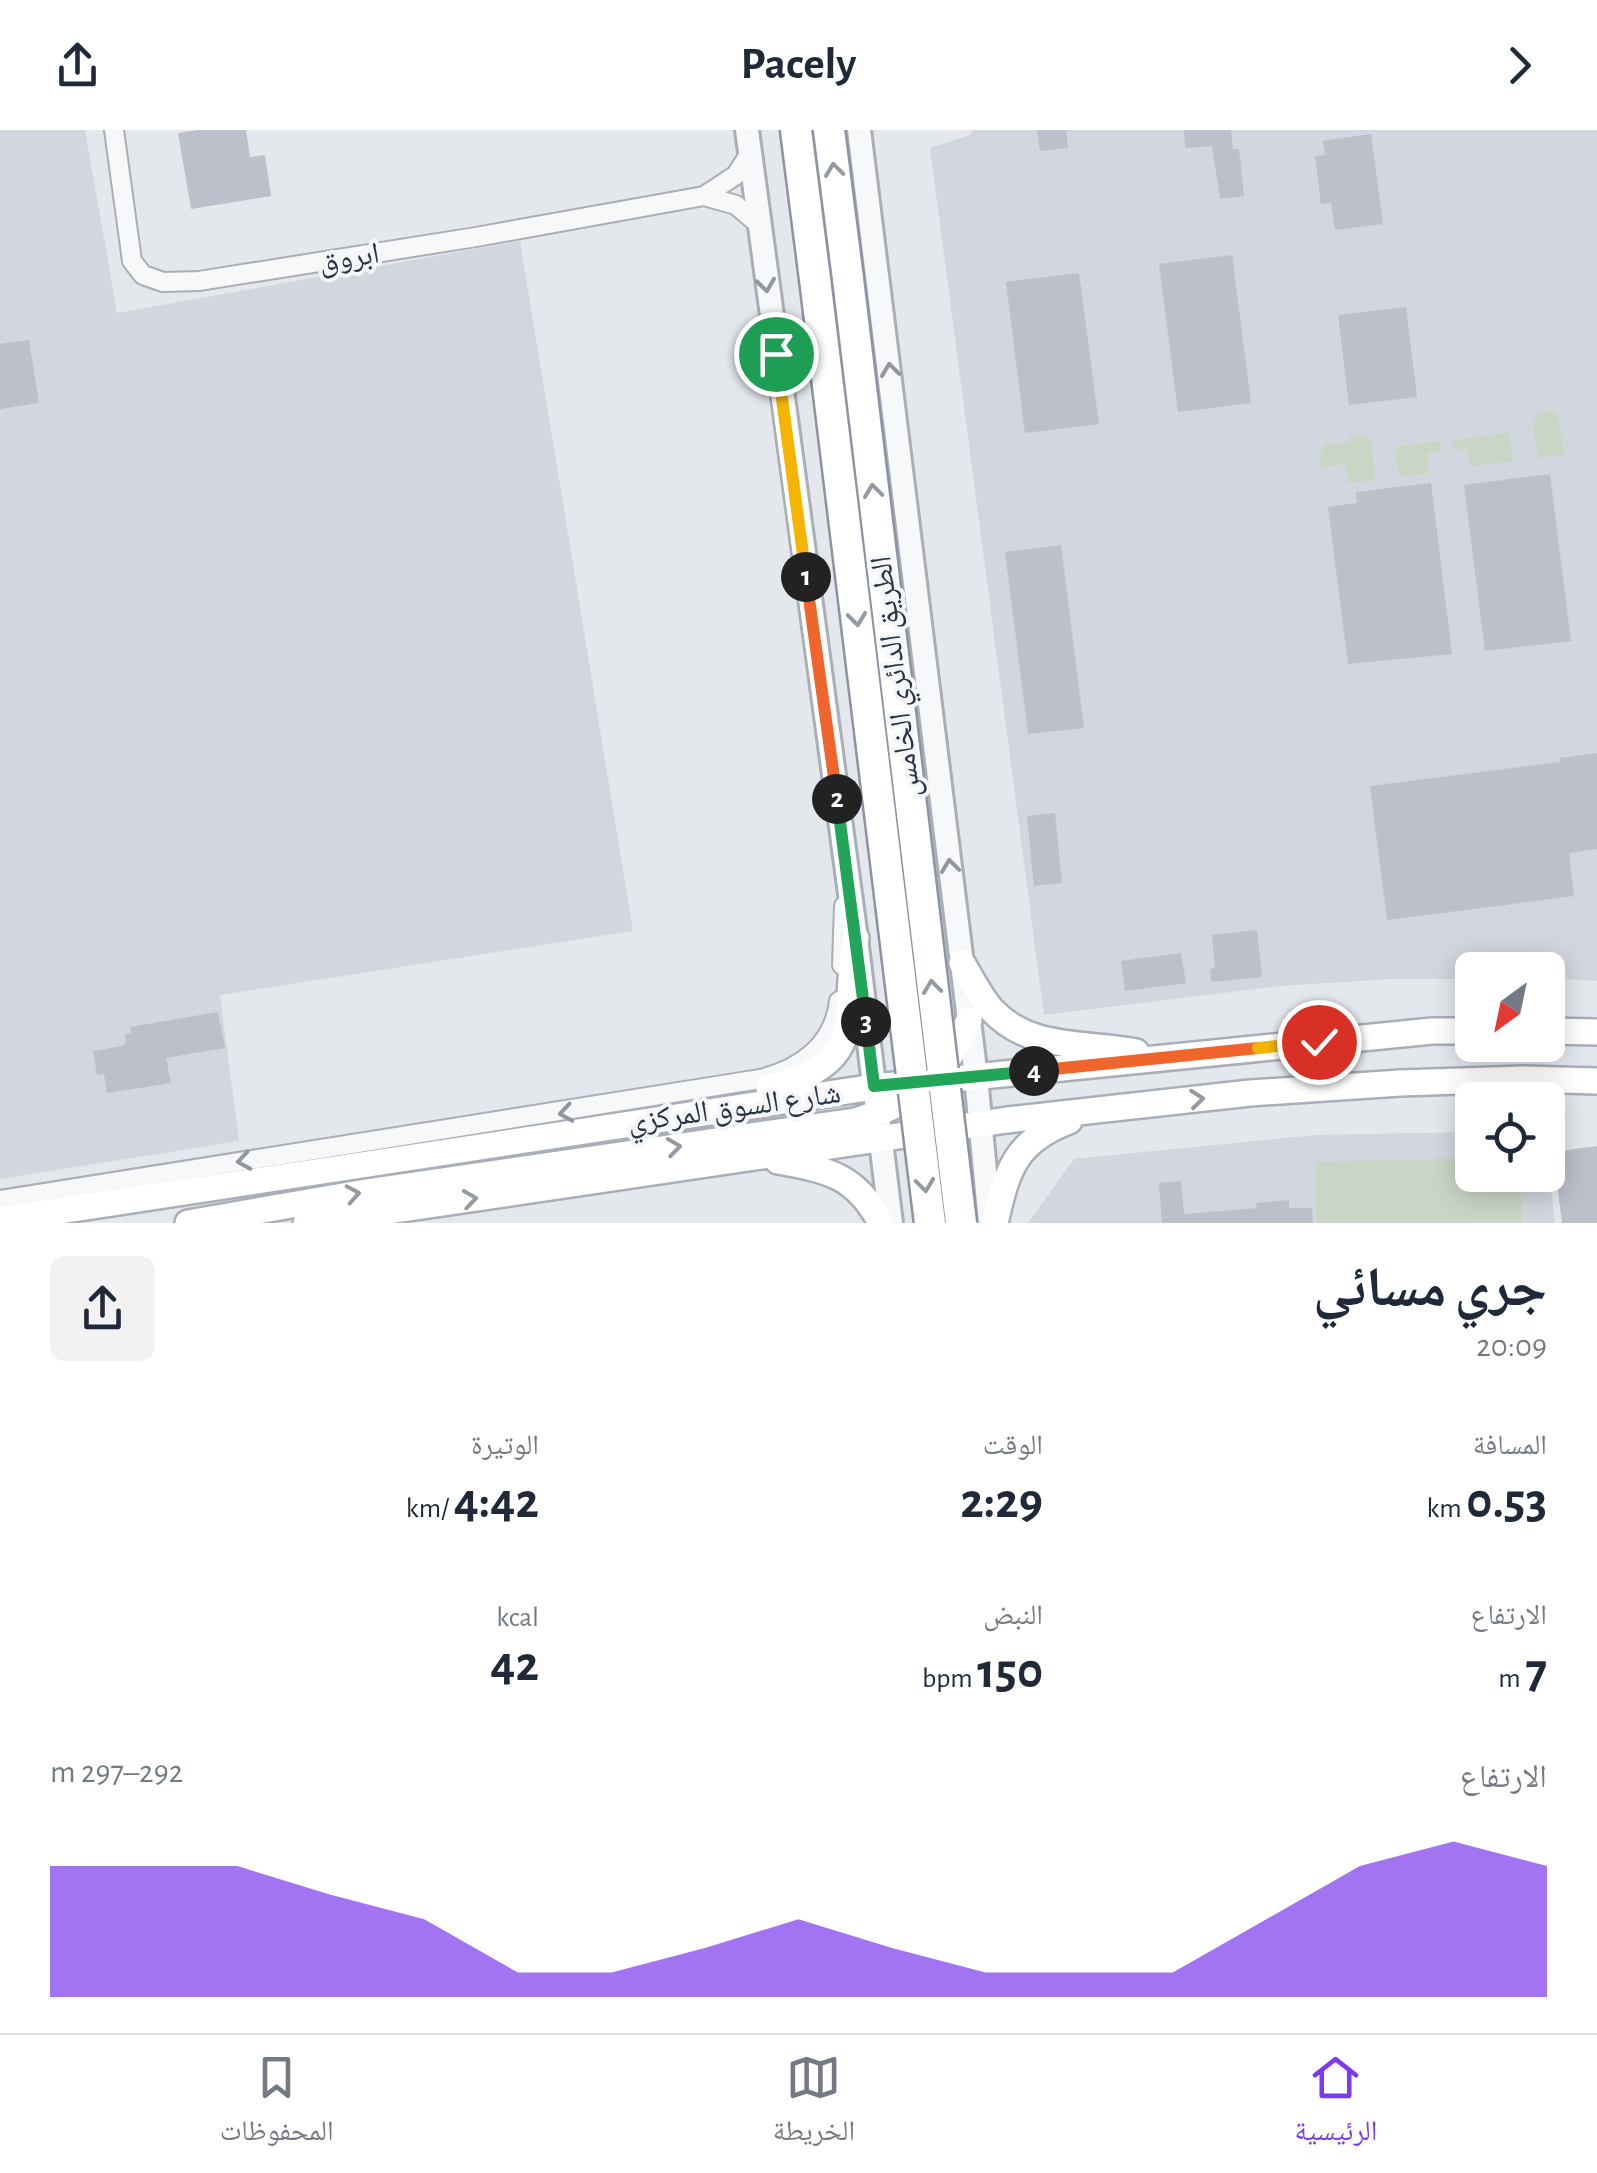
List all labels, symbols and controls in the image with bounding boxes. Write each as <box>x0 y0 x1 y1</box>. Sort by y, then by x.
icon: share <box>50 38 105 93</box>
icon: forward <box>1492 38 1547 93</box>
text: Pacely <box>741 42 856 87</box>
one-way arrow <box>824 161 845 177</box>
street label: ابروق <box>317 238 382 280</box>
one-way arrow <box>755 276 776 293</box>
pin <box>734 312 819 397</box>
icon: arrive <box>749 327 804 382</box>
one-way arrow <box>880 362 901 378</box>
one-way arrow <box>863 482 884 498</box>
pin: 1 <box>781 552 831 602</box>
street label: الطريق الدائري الخامس <box>866 554 933 799</box>
text: 1 <box>801 563 811 591</box>
one-way arrow <box>846 611 867 627</box>
pin: 2 <box>812 774 862 824</box>
text: 2 <box>830 785 844 813</box>
one-way arrow <box>940 858 961 874</box>
north arrow <box>1455 952 1565 1062</box>
map controls <box>1455 952 1565 1192</box>
one-way arrow <box>922 979 943 995</box>
pin: 3 <box>841 997 891 1047</box>
pin <box>1277 1000 1362 1085</box>
text: 3 <box>860 1008 872 1036</box>
icon: check <box>1292 1015 1347 1070</box>
pin: 4 <box>1009 1046 1059 1096</box>
text: 4 <box>1027 1057 1041 1085</box>
street label: شارع السوق المركزي <box>626 1078 844 1145</box>
button: locate <box>1455 1082 1565 1192</box>
one-way arrow <box>1190 1089 1206 1110</box>
one-way arrow <box>557 1101 574 1122</box>
one-way arrow <box>666 1138 682 1159</box>
one-way arrow <box>236 1149 253 1170</box>
one-way arrow <box>914 1177 935 1193</box>
one-way arrow <box>344 1184 361 1205</box>
one-way arrow <box>462 1190 479 1211</box>
button: share <box>50 1256 155 1361</box>
text: جري مسائي <box>1313 1262 1547 1317</box>
text: 20:09 <box>1476 1330 1547 1362</box>
text: الوتيرة <box>471 1432 539 1460</box>
text: الوقت <box>983 1432 1043 1460</box>
text: المسافة <box>1473 1432 1547 1460</box>
text: 4:42 <box>454 1477 539 1527</box>
text: 2:29 <box>960 1477 1043 1527</box>
text: 0.53 <box>1466 1477 1547 1527</box>
text: /km <box>406 1495 454 1523</box>
text: km <box>1427 1495 1466 1523</box>
text: النبض <box>983 1602 1043 1630</box>
text: الارتفاع <box>1471 1602 1547 1630</box>
text: kcal <box>496 1604 539 1632</box>
text: 42 <box>490 1640 539 1690</box>
text: 150 <box>977 1647 1043 1697</box>
text: 7 <box>1525 1647 1547 1697</box>
text: bpm <box>922 1665 977 1693</box>
text: m <box>1498 1665 1525 1693</box>
text: 292–297 m <box>50 1756 183 1788</box>
text: الارتفاع <box>1460 1761 1547 1793</box>
tab: المحفوظات <box>220 2050 334 2158</box>
tab: الخريطة <box>773 2050 855 2158</box>
tab: الرئيسية <box>1294 2050 1377 2158</box>

